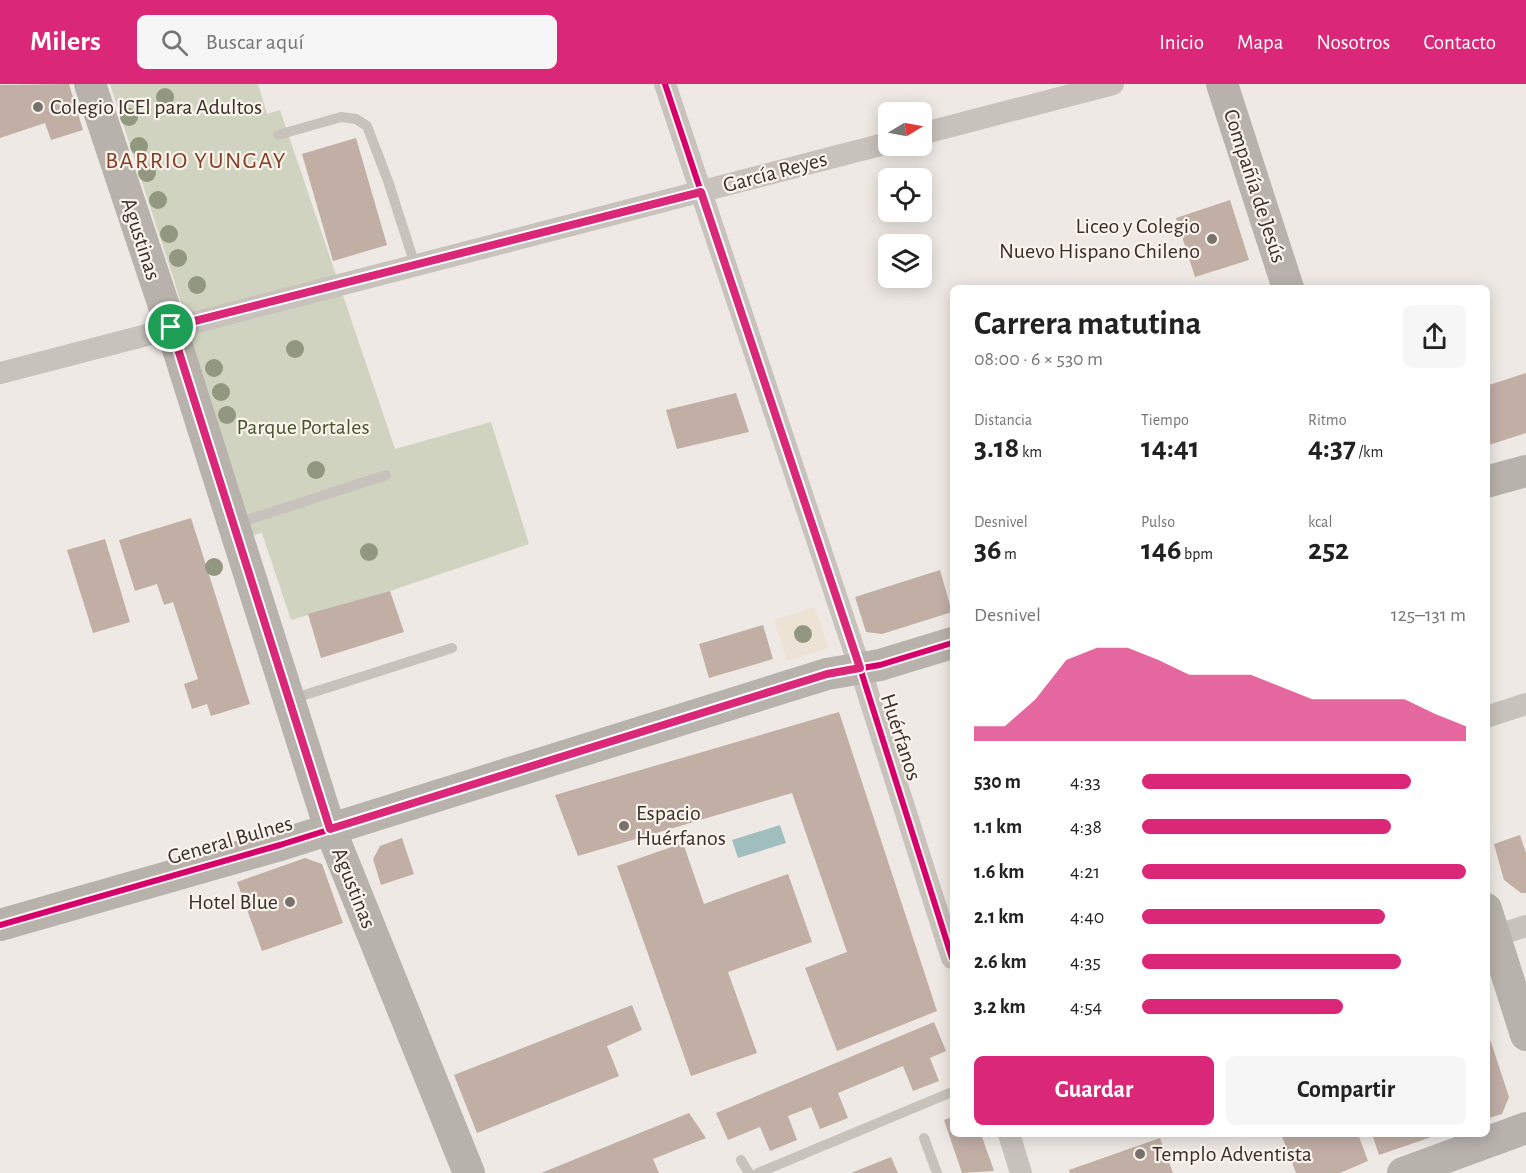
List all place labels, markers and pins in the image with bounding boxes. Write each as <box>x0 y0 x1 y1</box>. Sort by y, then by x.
place label: Colegio ICEl para Adultos <box>50 96 262 118</box>
marker: Colegio ICEl para Adultos <box>31 100 45 114</box>
place label: Liceo y Colegio Nuevo Hispano Chileno <box>999 215 1200 262</box>
marker: Liceo y Colegio Nuevo Hispano Chileno <box>1205 232 1219 246</box>
pin <box>145 301 196 352</box>
place label: Espacio Huérfanos <box>636 802 726 849</box>
marker: Espacio Huérfanos <box>617 819 631 833</box>
place label: Hotel Blue <box>188 891 278 913</box>
marker: Hotel Blue <box>283 895 297 909</box>
place label: Templo Adventista <box>1152 1143 1312 1165</box>
marker: Templo Adventista <box>1133 1147 1147 1161</box>

